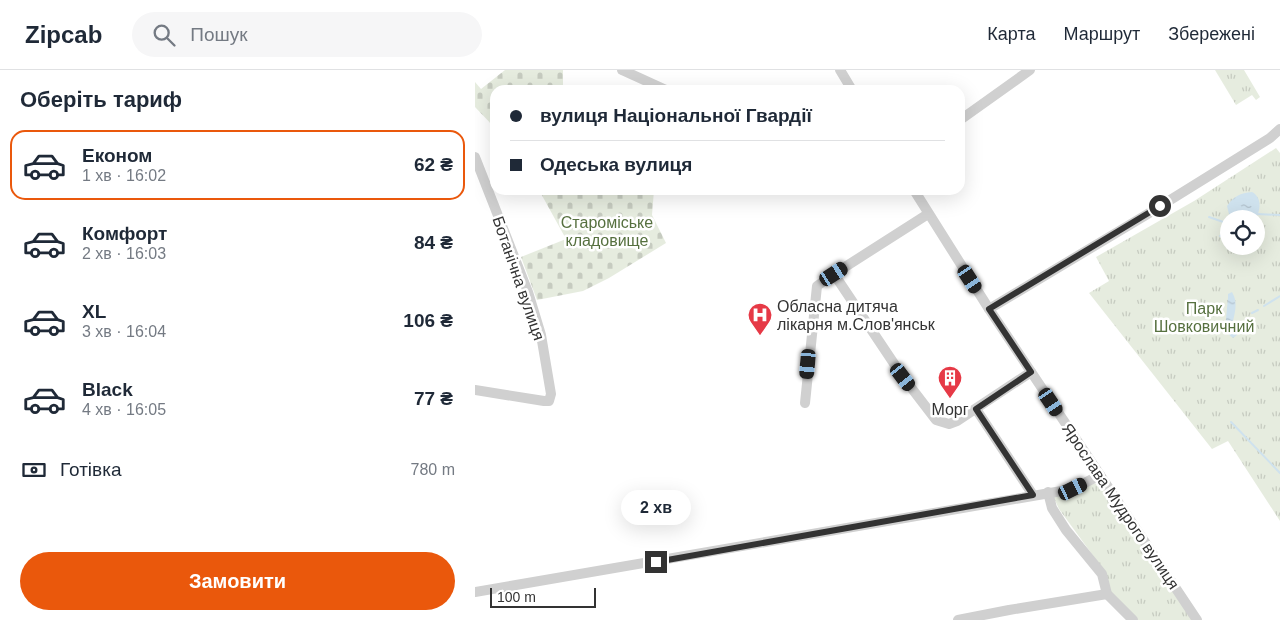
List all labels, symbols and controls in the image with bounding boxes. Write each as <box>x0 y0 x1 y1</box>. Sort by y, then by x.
search box <box>132 12 482 57</box>
text: Zipcab <box>25 21 102 48</box>
icon: search <box>150 21 178 49</box>
text: Пошук <box>190 24 248 45</box>
text: Карта <box>987 24 1035 44</box>
text: Маршрут <box>1063 24 1140 44</box>
text: Збережені <box>1168 24 1255 44</box>
text: Оберіть тариф <box>20 87 182 112</box>
text: вулиця Національної Гвардії <box>540 105 812 126</box>
icon: car <box>22 143 67 188</box>
text: Економ <box>82 145 152 166</box>
text: 62 ₴ <box>414 154 453 175</box>
text: Одеська вулиця <box>540 154 692 175</box>
text: 1 хв · 16:02 <box>82 167 166 184</box>
route start <box>1149 195 1171 217</box>
map controls <box>1220 210 1265 255</box>
button: locate <box>1220 210 1265 255</box>
street label: Ботанічна вулиця <box>489 214 548 342</box>
park label: Староміське кладовище <box>561 214 653 249</box>
icon: car <box>22 221 67 266</box>
text: Комфорт <box>82 223 167 244</box>
text: 84 ₴ <box>414 232 453 253</box>
text: 2 хв · 16:03 <box>82 245 166 262</box>
car <box>817 260 850 288</box>
car <box>955 262 984 296</box>
place label: Обласна дитяча лікарня м.Слов'янськ <box>777 298 936 333</box>
icon: car <box>22 299 67 344</box>
park label: Парк Шовковичний <box>1154 300 1254 335</box>
text: XL <box>82 301 106 322</box>
hospital icon: Обласна дитяча лікарня м.Слов'янськ <box>747 302 773 336</box>
text: 106 ₴ <box>403 310 453 331</box>
text: 3 хв · 16:04 <box>82 323 166 340</box>
car <box>799 348 816 380</box>
car <box>887 361 918 393</box>
building icon: Морг <box>937 365 963 399</box>
icon: car <box>22 377 67 422</box>
text: Black <box>82 379 133 400</box>
car <box>1036 385 1065 419</box>
text: 77 ₴ <box>414 388 453 409</box>
text: 4 хв · 16:05 <box>82 401 166 418</box>
place label: Морг <box>931 401 969 418</box>
street label: Ярослава Мудрого вулиця <box>1059 420 1182 592</box>
icon: cash <box>20 456 48 484</box>
text: Готівка <box>60 459 121 480</box>
text: 780 m <box>411 461 455 478</box>
car <box>1056 476 1089 502</box>
callout: 2 хв <box>621 490 691 524</box>
text: 2 хв <box>640 499 672 516</box>
route end <box>645 551 667 573</box>
button: Замовити <box>20 552 455 610</box>
scale bar <box>490 585 596 608</box>
text: 100 m <box>497 589 536 605</box>

